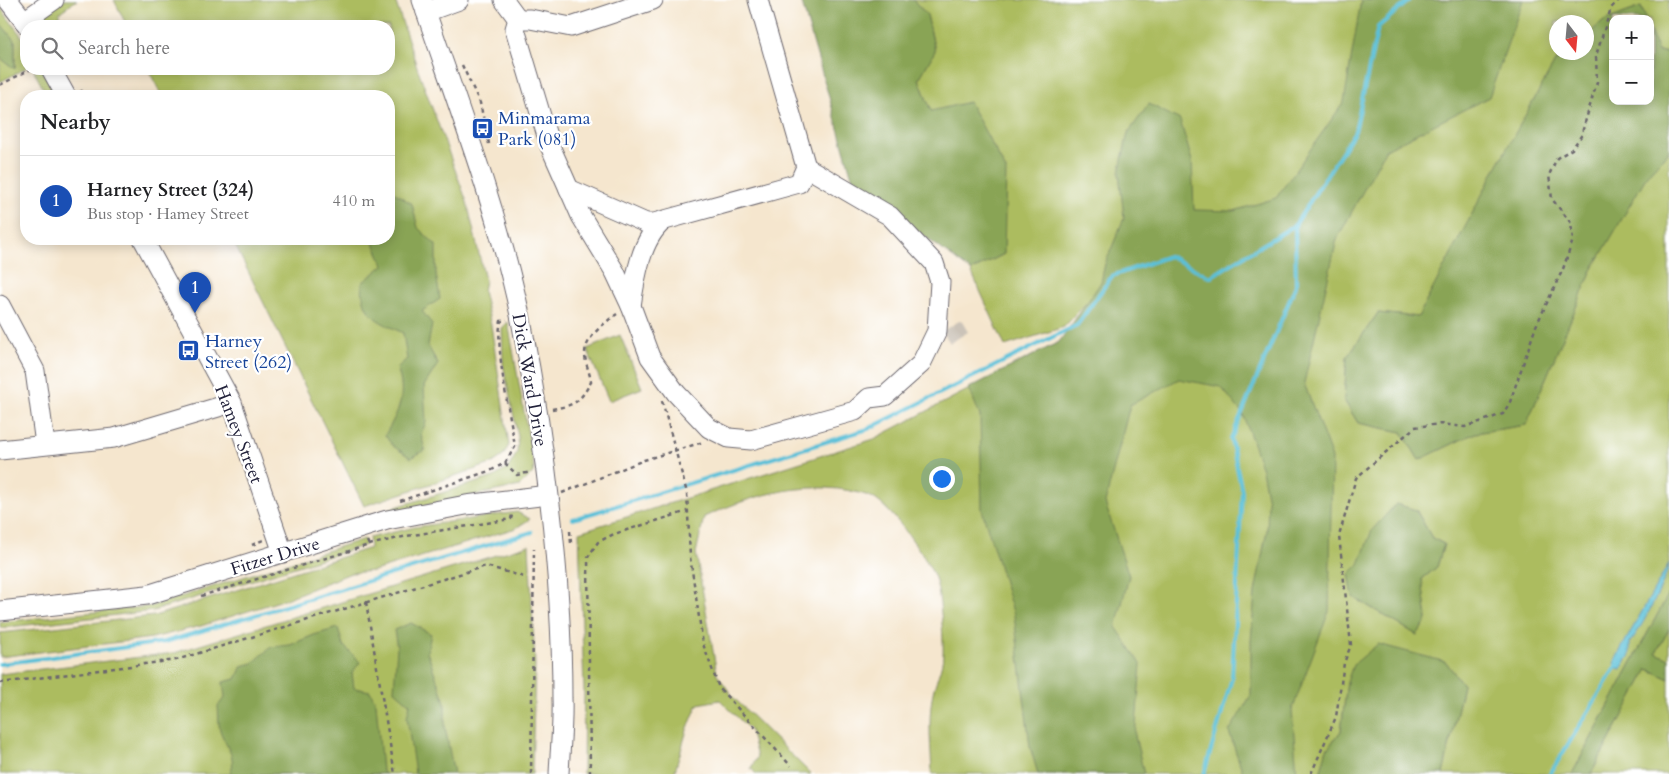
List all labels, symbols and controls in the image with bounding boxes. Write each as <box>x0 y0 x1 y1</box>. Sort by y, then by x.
north arrow <box>1549 15 1594 60</box>
map controls <box>1609 15 1654 105</box>
button: + <box>1609 15 1654 60</box>
search box <box>20 20 395 75</box>
icon: search <box>38 34 66 62</box>
text: Search here <box>78 35 170 61</box>
button: − <box>1609 60 1654 105</box>
place label: Minmarama Park (081) <box>498 106 591 152</box>
text: Nearby <box>40 108 111 137</box>
bus stop icon: Minmarama Park (081) <box>470 116 494 140</box>
text: Harney Street (324) <box>87 177 254 203</box>
text: 1 <box>52 190 60 212</box>
text: 410 m <box>333 190 375 212</box>
text: Bus stop · Hamey Street <box>87 203 249 225</box>
pin: 1 <box>179 272 211 313</box>
street label: Dick Ward Drive <box>506 312 553 449</box>
place label: Harney Street (262) <box>205 329 292 375</box>
bus stop icon: Harney Street (262) <box>177 339 201 363</box>
street label: Hamey Street <box>208 381 269 487</box>
your location <box>929 466 955 492</box>
street label: Fitzer Drive <box>227 531 323 582</box>

